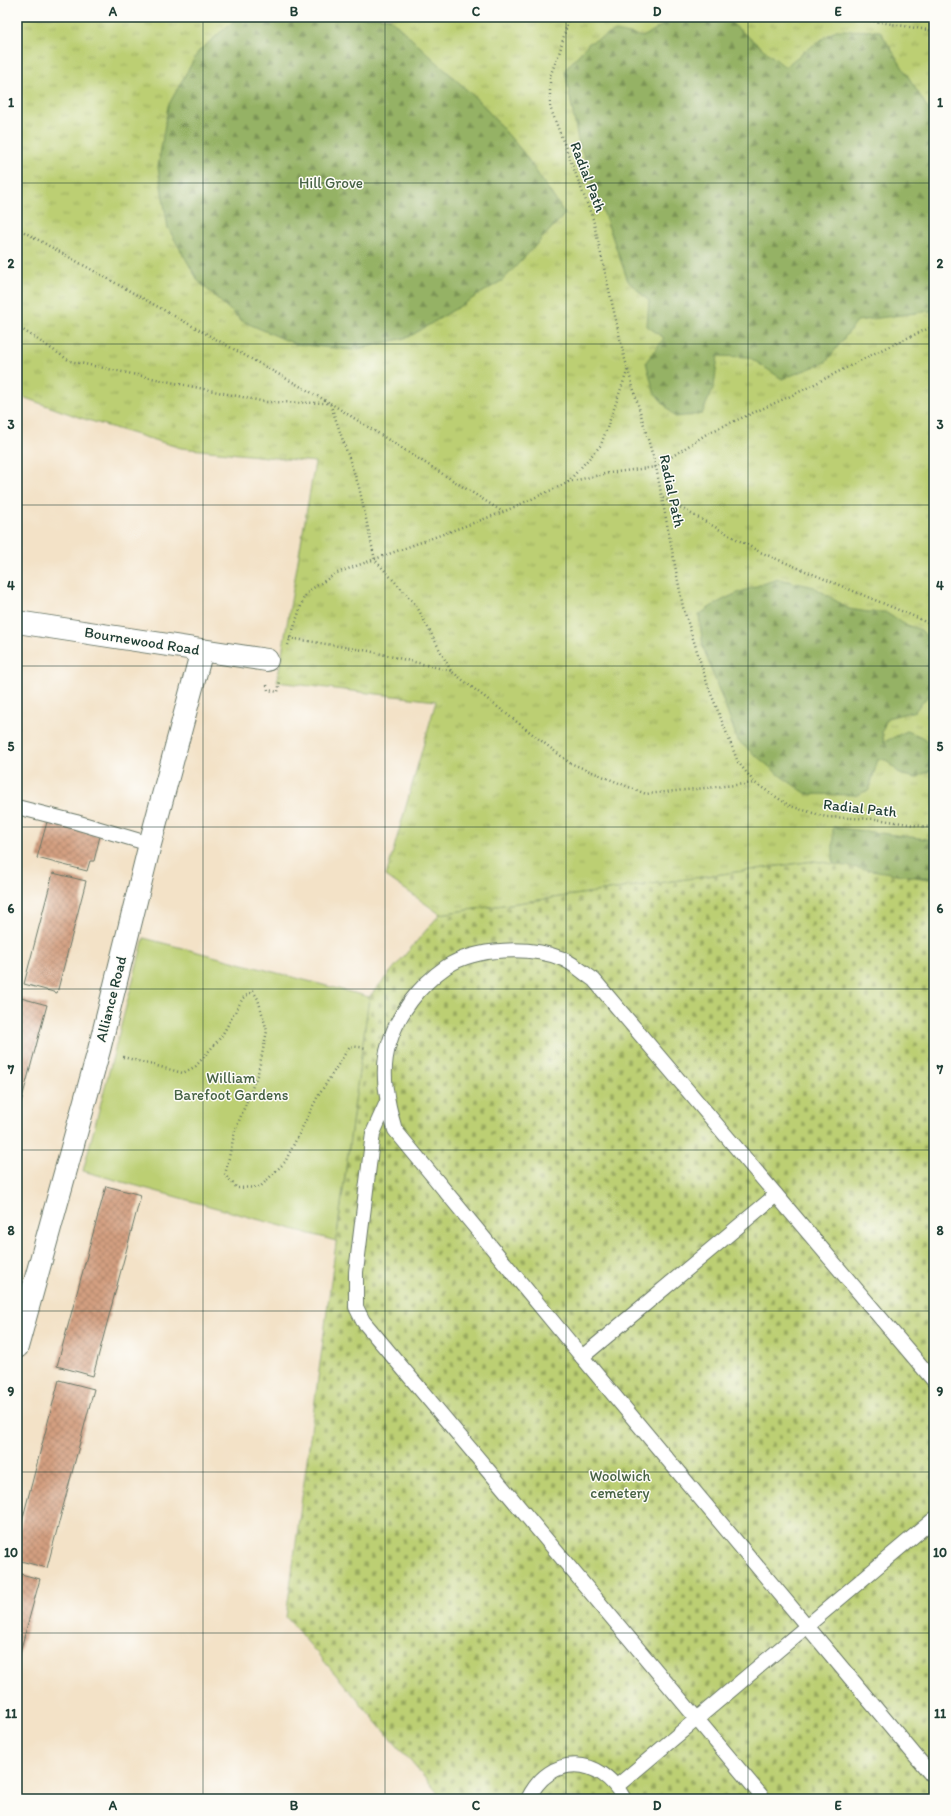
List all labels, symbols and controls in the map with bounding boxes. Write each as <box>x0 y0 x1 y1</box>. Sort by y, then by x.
text: A <box>108 4 118 19</box>
text: B <box>290 4 299 19</box>
text: C <box>472 4 481 19</box>
text: D <box>653 4 662 19</box>
text: E <box>834 4 842 19</box>
text: 1 <box>8 95 14 110</box>
text: 1 <box>937 95 943 110</box>
street label: Radial Path <box>566 139 610 215</box>
park label: Hill Grove <box>299 174 363 192</box>
text: 2 <box>8 256 15 271</box>
text: 2 <box>937 256 944 271</box>
text: 3 <box>7 417 15 432</box>
text: 3 <box>936 417 944 432</box>
street label: Radial Path <box>656 453 688 529</box>
text: 4 <box>7 578 15 593</box>
text: 4 <box>936 578 944 593</box>
street label: Bournewood Road <box>83 623 201 659</box>
text: 5 <box>8 739 15 754</box>
text: 5 <box>937 739 944 754</box>
street label: Radial Path <box>822 795 898 821</box>
text: 6 <box>8 901 15 916</box>
text: 6 <box>937 901 944 916</box>
street label: Alliance Road <box>92 954 130 1044</box>
text: 7 <box>7 1062 15 1077</box>
text: 7 <box>936 1062 944 1077</box>
park label: William Barefoot Gardens <box>174 1069 289 1104</box>
text: 8 <box>7 1223 15 1238</box>
text: 8 <box>936 1223 944 1238</box>
text: 9 <box>8 1384 15 1399</box>
text: 9 <box>937 1384 944 1399</box>
park label: Woolwich cemetery <box>590 1467 651 1502</box>
text: 10 <box>4 1545 18 1560</box>
text: 10 <box>933 1545 947 1560</box>
text: 11 <box>5 1706 17 1721</box>
text: 11 <box>934 1706 946 1721</box>
text: A <box>108 1798 118 1813</box>
text: B <box>290 1798 299 1813</box>
text: C <box>472 1798 481 1813</box>
text: D <box>653 1798 662 1813</box>
text: E <box>834 1798 842 1813</box>

